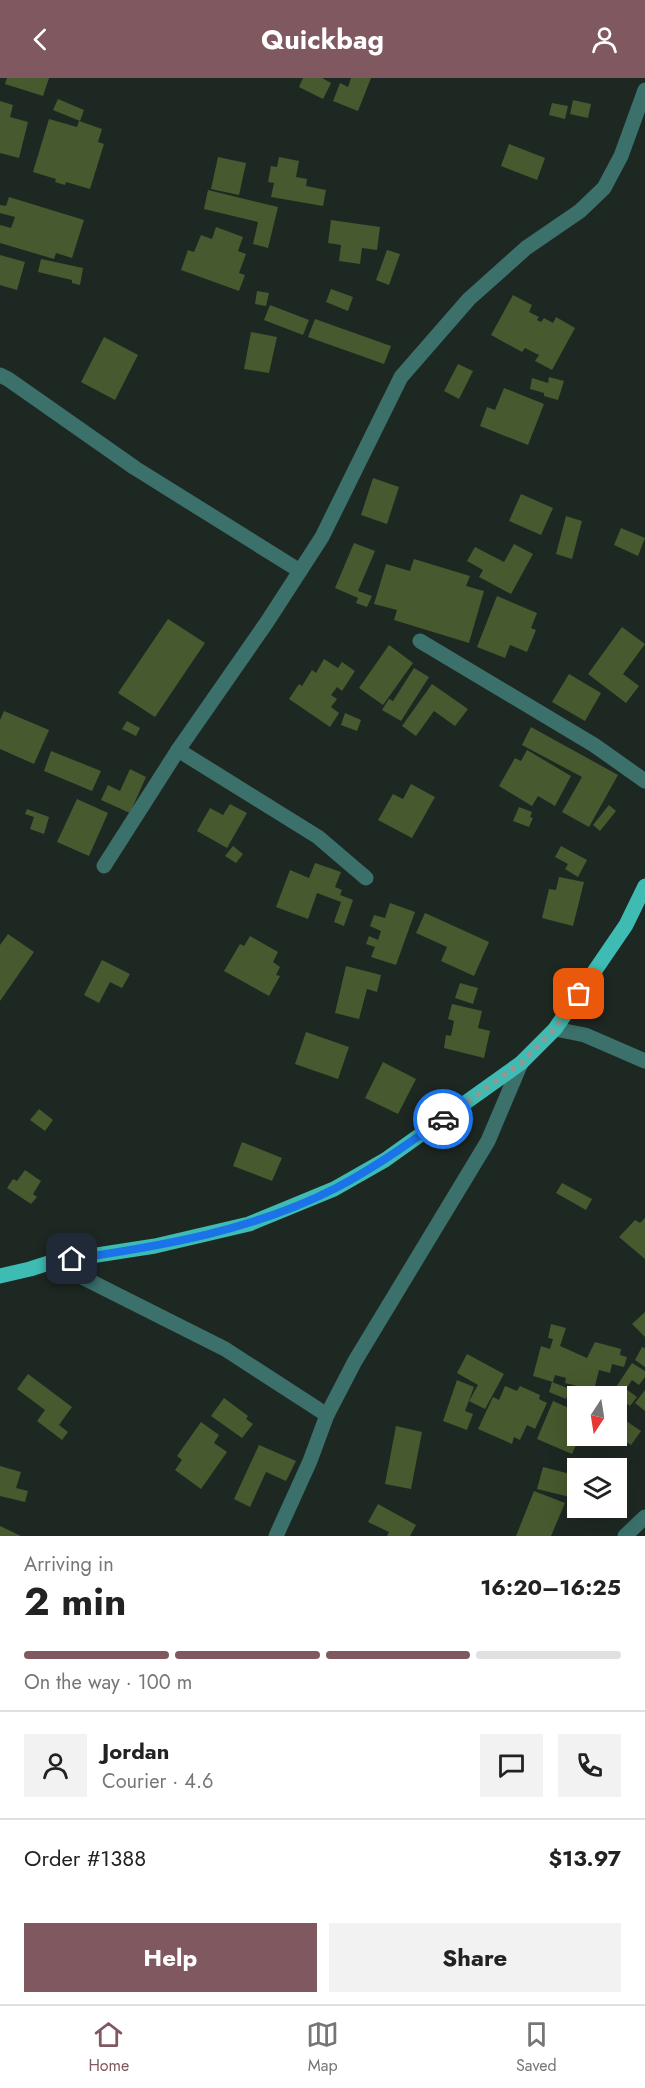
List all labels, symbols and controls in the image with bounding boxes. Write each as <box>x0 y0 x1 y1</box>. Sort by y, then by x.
text: Quickbag <box>261 20 384 59</box>
icon: back <box>24 23 57 56</box>
icon: person <box>588 23 621 56</box>
pin <box>553 968 604 1019</box>
icon: bag <box>562 977 595 1010</box>
courier <box>413 1089 473 1149</box>
icon: car <box>427 1103 460 1136</box>
pin <box>46 1233 97 1284</box>
icon: home <box>55 1242 88 1275</box>
north arrow <box>567 1386 627 1446</box>
map controls <box>567 1386 627 1518</box>
button: layers <box>567 1458 627 1518</box>
text: Arriving in <box>24 1550 114 1579</box>
text: 16:20–16:25 <box>480 1571 621 1603</box>
text: 2 min <box>24 1573 126 1630</box>
text: On the way · 100 m <box>24 1668 192 1697</box>
button: person <box>24 1734 87 1797</box>
button: chat <box>480 1734 543 1797</box>
button: phone <box>558 1734 621 1797</box>
text: Jordan <box>102 1735 169 1767</box>
text: Courier · 4.6 <box>102 1767 214 1796</box>
text: Order #1388 <box>24 1842 146 1874</box>
text: $13.97 <box>548 1842 621 1874</box>
button: Help <box>24 1923 317 1992</box>
button: Share <box>329 1923 621 1992</box>
tab: Home <box>88 2018 129 2077</box>
tab: Map <box>306 2018 339 2077</box>
tab: Saved <box>516 2018 557 2077</box>

